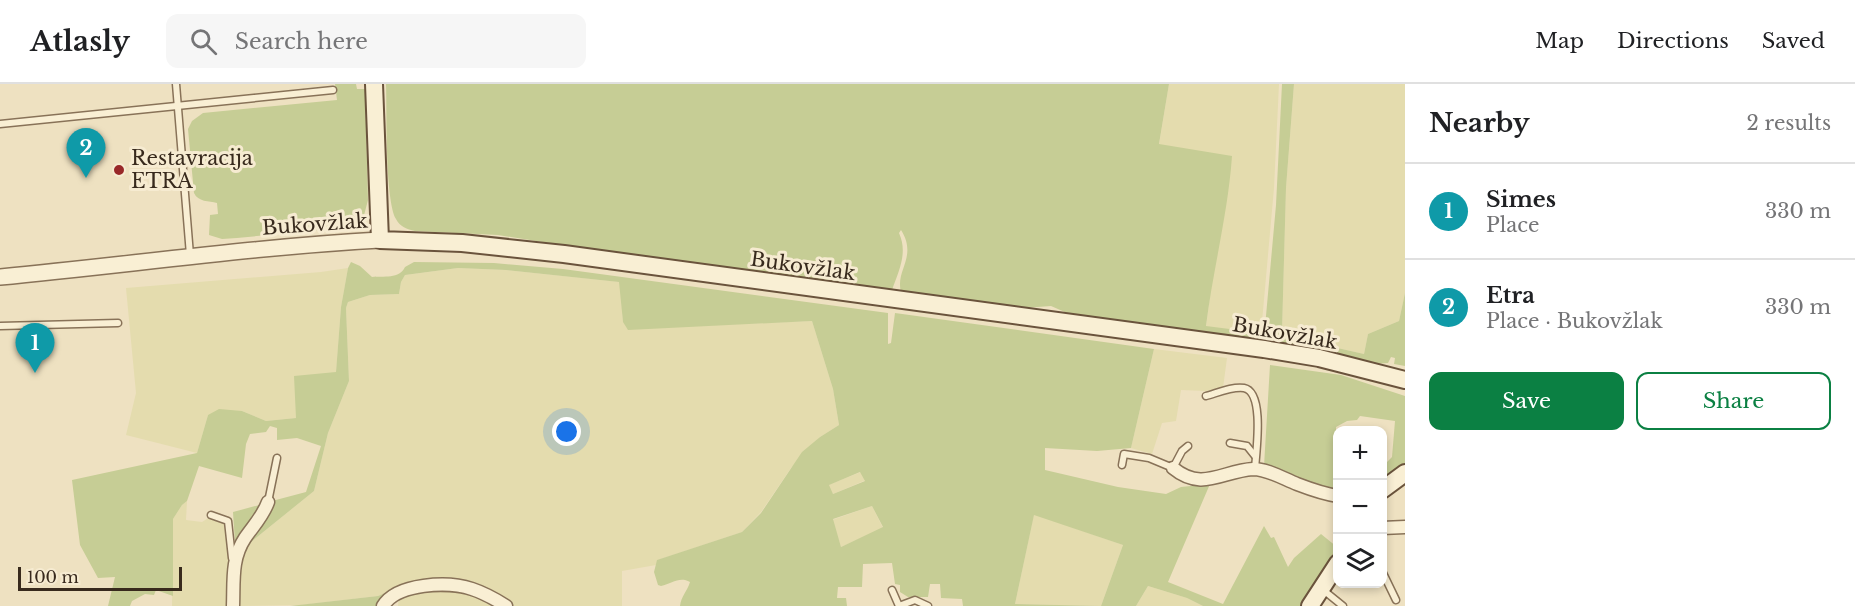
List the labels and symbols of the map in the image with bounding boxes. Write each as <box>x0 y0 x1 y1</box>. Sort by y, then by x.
pin: 2 <box>66 128 106 178</box>
place label: Restavracija ETRA <box>131 146 254 193</box>
marker: Restavracija ETRA <box>112 163 126 177</box>
street label: Bukovžlak <box>261 208 369 240</box>
street label: Bukovžlak <box>749 247 858 285</box>
street label: Bukovžlak <box>1231 312 1340 354</box>
pin: 1 <box>15 324 54 373</box>
your location <box>552 417 581 446</box>
scale bar <box>18 564 182 592</box>

